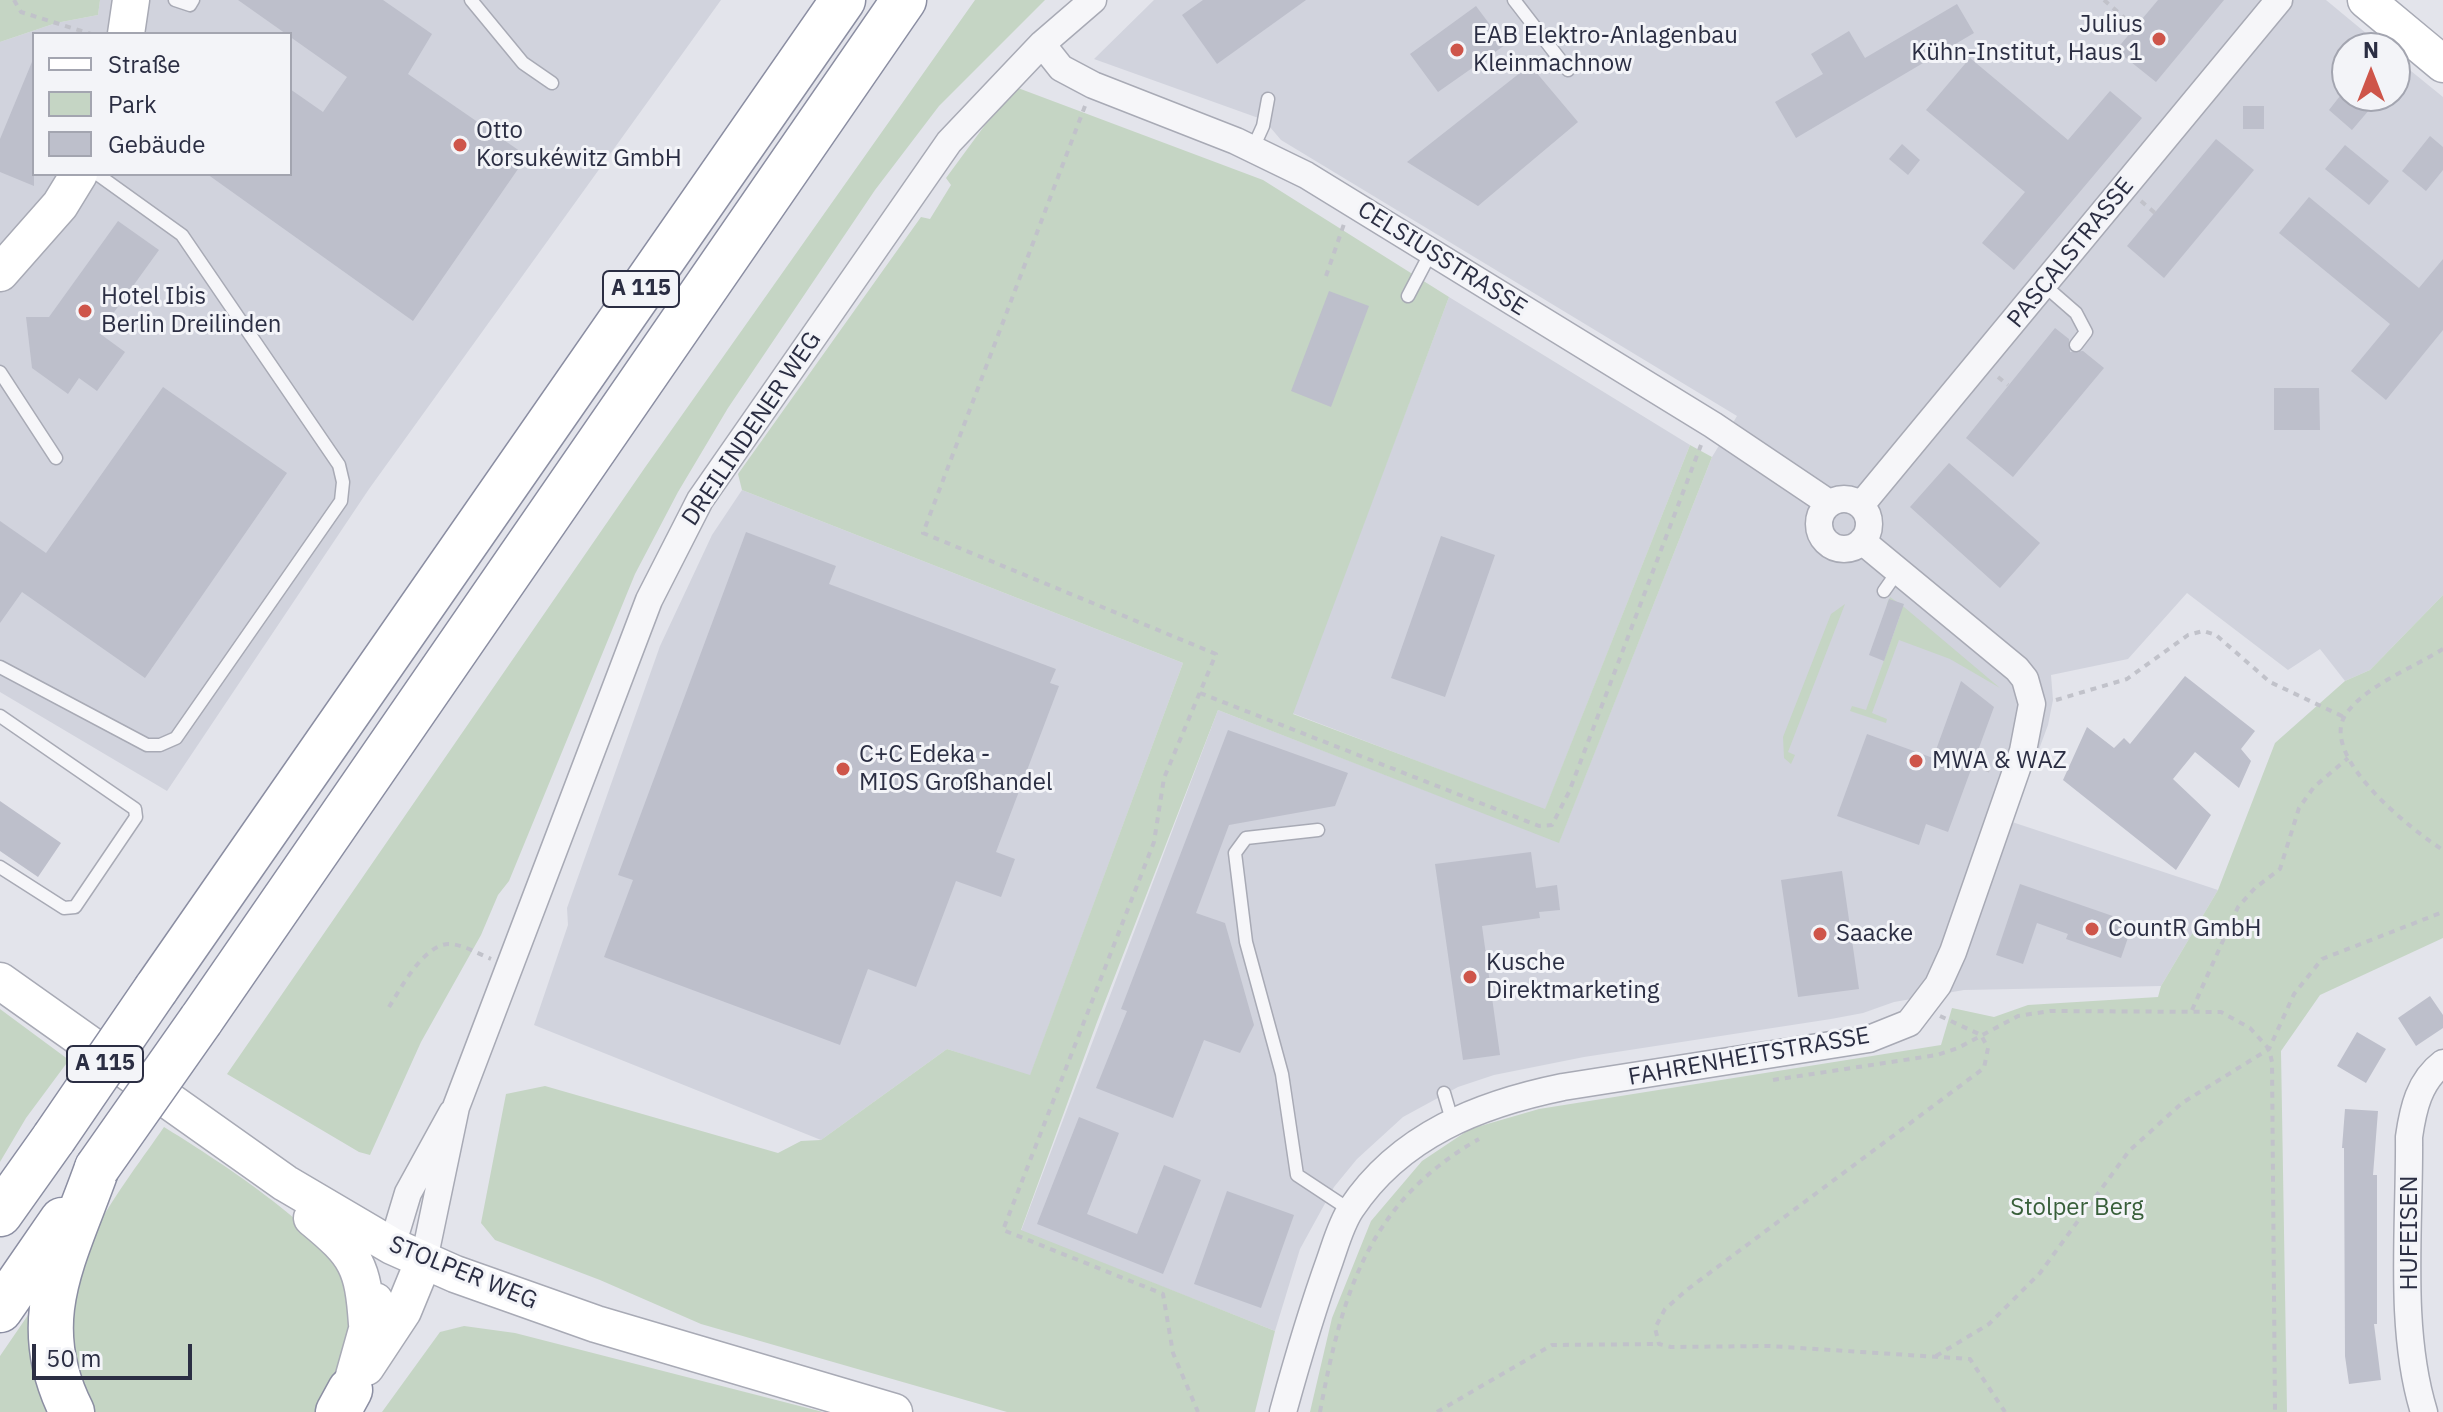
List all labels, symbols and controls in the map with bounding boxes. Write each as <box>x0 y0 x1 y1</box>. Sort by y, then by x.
place label: Julius Kühn-Institut, Haus 1 <box>1911 11 2143 67</box>
place label: EAB Elektro-Anlagenbau Kleinmachnow <box>1473 22 1738 78</box>
marker: Julius Kühn-Institut, Haus 1 <box>2150 30 2168 48</box>
legend <box>32 32 292 176</box>
north arrow <box>2331 32 2411 112</box>
text: N <box>2363 35 2379 64</box>
marker: EAB Elektro-Anlagenbau Kleinmachnow <box>1448 41 1466 59</box>
text: Straße <box>108 48 180 80</box>
text: Park <box>108 88 157 120</box>
place label: Otto Korsukéwitz GmbH <box>476 117 682 173</box>
text: Gebäude <box>108 128 205 160</box>
marker: Otto Korsukéwitz GmbH <box>451 136 469 154</box>
street label: PASCALSTRASSE <box>2002 172 2140 334</box>
street label: CELSIUSSTRASSE <box>1352 195 1532 323</box>
road number: A 115 <box>603 271 679 307</box>
place label: Hotel Ibis Berlin Dreilinden <box>101 283 281 339</box>
marker: Hotel Ibis Berlin Dreilinden <box>76 302 94 320</box>
street label: DREILINDENER WEG <box>676 327 828 531</box>
place label: C+C Edeka - MIOS Großhandel <box>859 741 1052 797</box>
place label: MWA & WAZ <box>1932 747 2067 775</box>
marker: MWA & WAZ <box>1907 752 1925 770</box>
marker: C+C Edeka - MIOS Großhandel <box>834 760 852 778</box>
place label: CountR GmbH <box>2108 915 2262 943</box>
place label: Saacke <box>1836 920 1913 948</box>
marker: CountR GmbH <box>2083 920 2101 938</box>
marker: Saacke <box>1811 925 1829 943</box>
place label: Kusche Direktmarketing <box>1486 949 1660 1005</box>
marker: Kusche Direktmarketing <box>1461 968 1479 986</box>
street label: FAHRENHEITSTRASSE <box>1626 1022 1872 1092</box>
road number: A 115 <box>67 1046 143 1082</box>
street label: HUFEISEN <box>2396 1175 2424 1291</box>
park label: Stolper Berg <box>2010 1194 2144 1222</box>
street label: STOLPER WEG <box>385 1230 541 1316</box>
scale bar <box>36 1328 196 1378</box>
text: 50 m <box>46 1342 101 1374</box>

